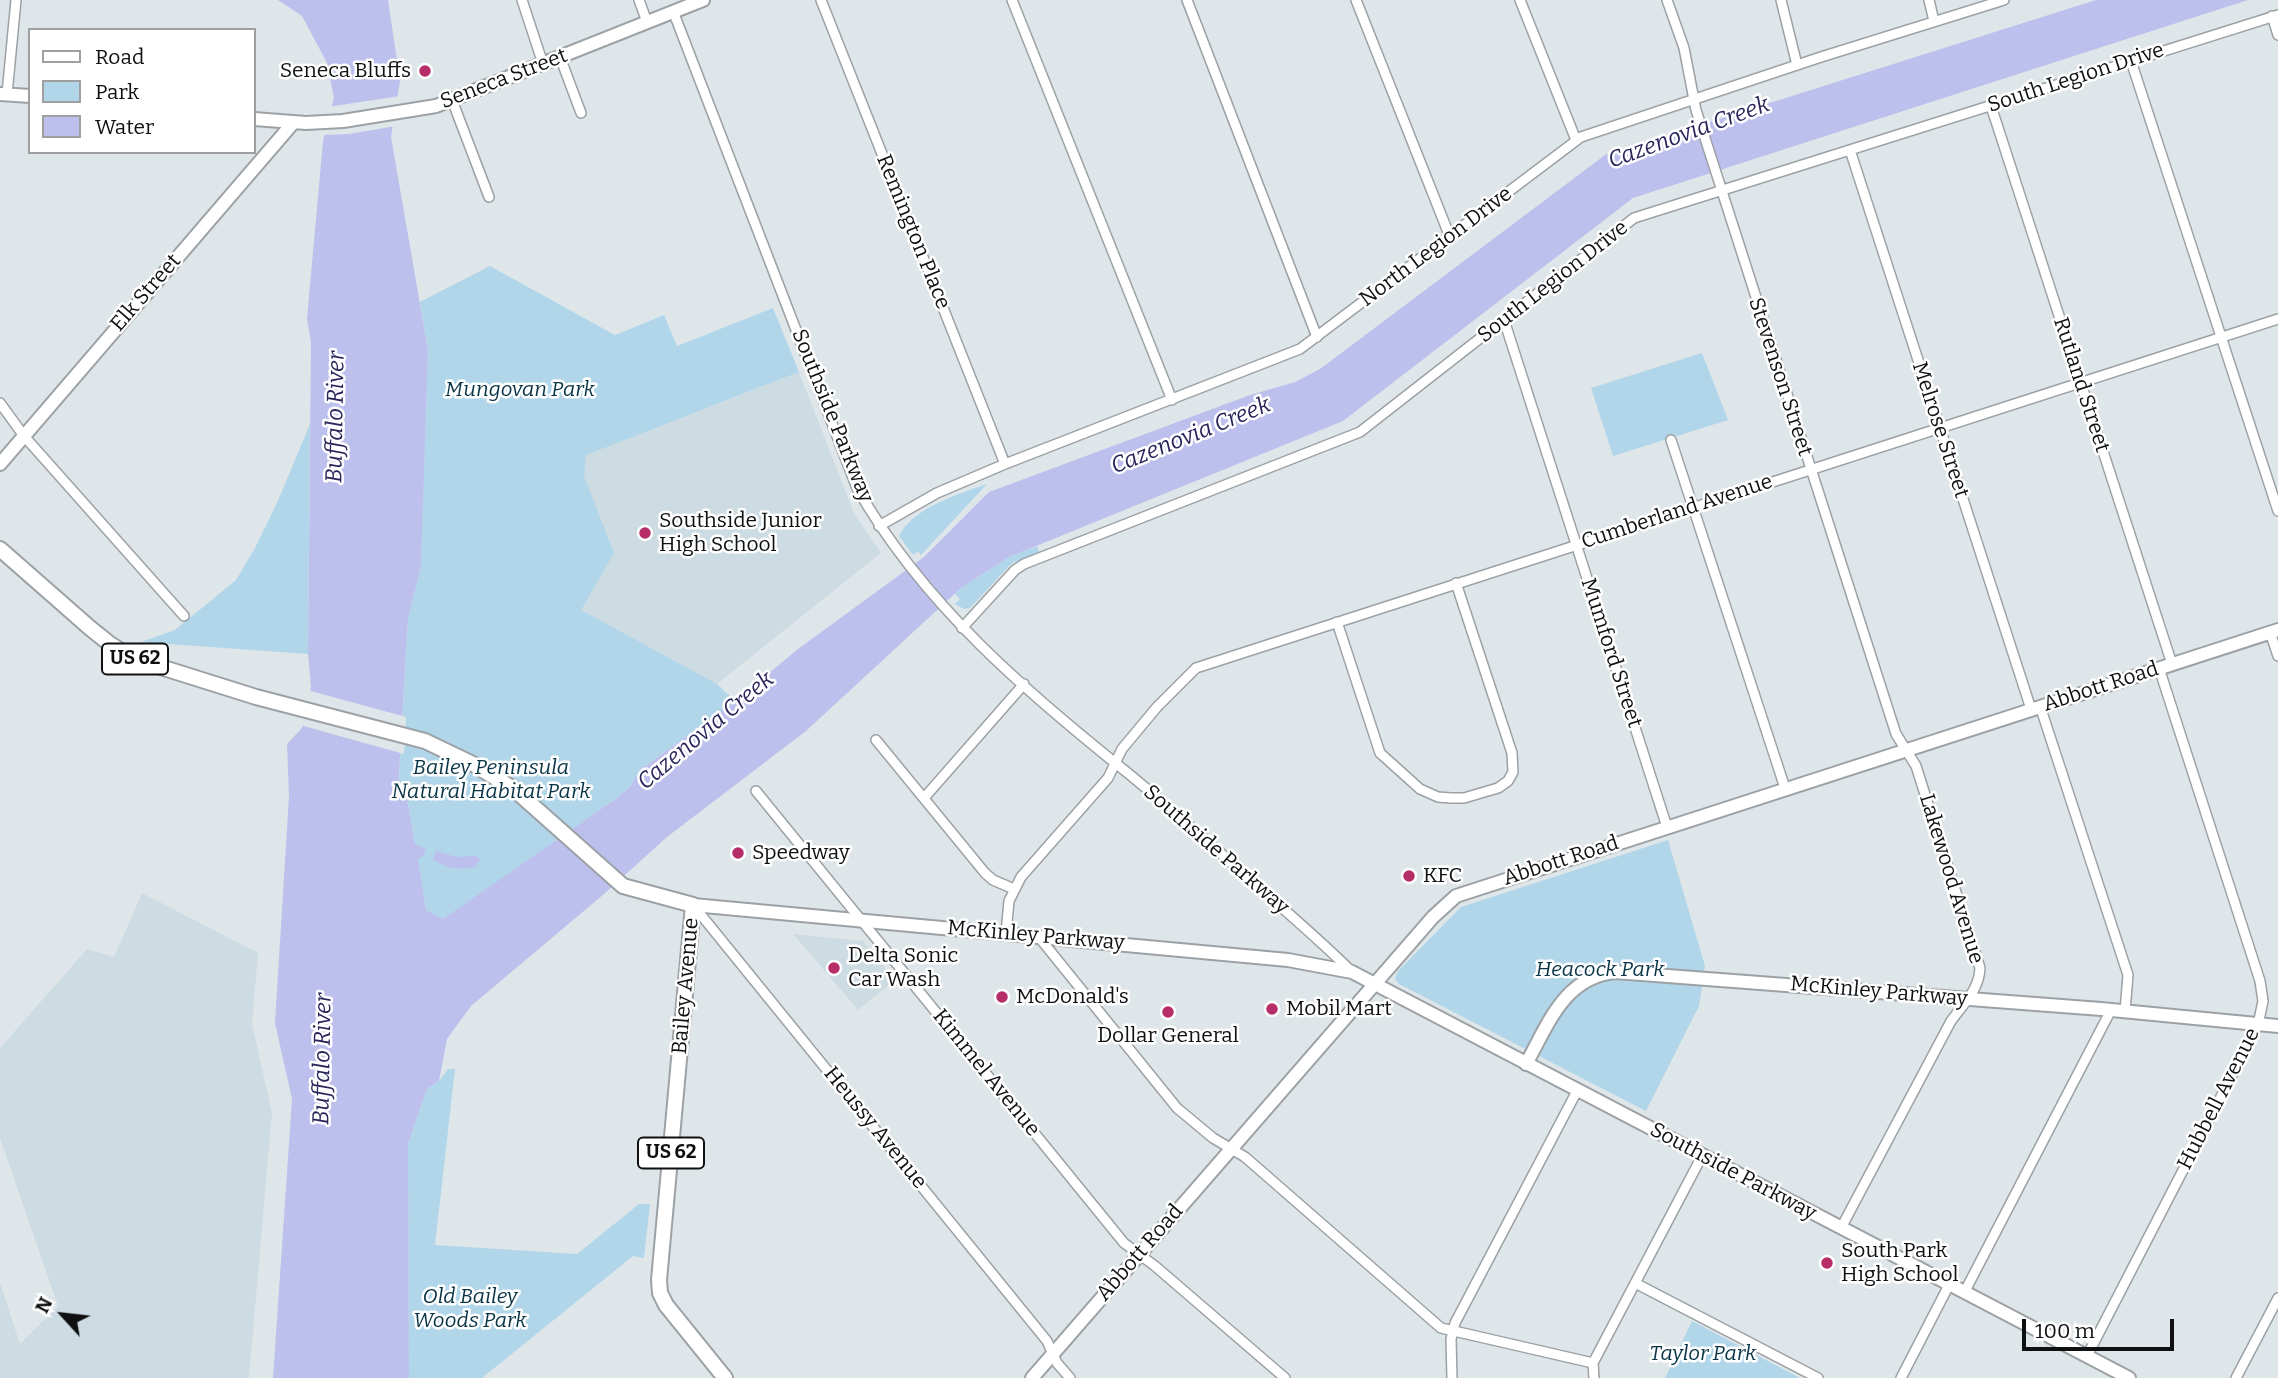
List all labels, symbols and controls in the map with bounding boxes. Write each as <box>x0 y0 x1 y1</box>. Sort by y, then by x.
legend <box>28 28 256 154</box>
street label: South Legion Drive <box>1985 38 2167 118</box>
street label: Seneca Street <box>437 43 571 115</box>
text: Road <box>95 44 144 70</box>
place label: Seneca Bluffs <box>280 58 411 84</box>
marker: Seneca Bluffs <box>417 63 433 79</box>
text: Park <box>95 79 139 105</box>
water label: Cazenovia Creek <box>1605 91 1773 175</box>
text: Water <box>95 114 154 140</box>
street label: Remington Place <box>871 151 955 313</box>
street label: North Legion Drive <box>1355 182 1517 312</box>
street label: South Legion Drive <box>1473 215 1633 349</box>
street label: Elk Street <box>105 249 187 337</box>
street label: Stevenson Street <box>1743 295 1817 459</box>
street label: Rutland Street <box>2047 314 2115 456</box>
street label: Southside Parkway <box>786 326 878 506</box>
water label: Buffalo River <box>321 351 351 483</box>
street label: Melrose Street <box>1906 359 1974 501</box>
park label: Mungovan Park <box>445 377 595 403</box>
water label: Cazenovia Creek <box>1107 391 1275 481</box>
street label: Cumberland Avenue <box>1578 469 1776 555</box>
place label: Southside Junior High School <box>659 508 822 558</box>
marker: Southside Junior High School <box>637 525 653 541</box>
street label: Mumford Street <box>1575 575 1647 731</box>
road number: US 62 <box>102 644 168 674</box>
street label: Abbott Road <box>2040 657 2162 717</box>
water label: Cazenovia Creek <box>632 666 780 796</box>
park label: Bailey Peninsula Natural Habitat Park <box>391 755 591 805</box>
street label: Southside Parkway <box>1138 780 1294 920</box>
street label: Lakewood Avenue <box>1913 791 1989 967</box>
street label: Abbott Road <box>1500 831 1622 891</box>
place label: Speedway <box>752 840 850 866</box>
marker: Speedway <box>730 845 746 861</box>
place label: KFC <box>1423 863 1462 889</box>
marker: KFC <box>1401 868 1417 884</box>
street label: McKinley Parkway <box>946 916 1126 956</box>
street label: Bailey Avenue <box>667 917 705 1055</box>
place label: Delta Sonic Car Wash <box>848 943 958 993</box>
park label: Heacock Park <box>1535 957 1665 983</box>
marker: Delta Sonic Car Wash <box>826 960 842 976</box>
street label: McKinley Parkway <box>1789 972 1969 1012</box>
place label: McDonald's <box>1016 984 1129 1010</box>
marker: McDonald's <box>994 989 1010 1005</box>
water label: Buffalo River <box>308 993 338 1125</box>
place label: Mobil Mart <box>1286 996 1392 1022</box>
marker: Mobil Mart <box>1264 1001 1280 1017</box>
street label: Kimmel Avenue <box>927 1004 1045 1142</box>
marker: Dollar General <box>1160 1004 1176 1020</box>
place label: Dollar General <box>1097 1023 1239 1049</box>
street label: Hubbell Avenue <box>2172 1024 2266 1174</box>
street label: Heussy Avenue <box>818 1062 932 1194</box>
street label: Southside Parkway <box>1646 1118 1820 1226</box>
road number: US 62 <box>638 1138 704 1168</box>
street label: Abbott Road <box>1091 1200 1189 1306</box>
place label: South Park High School <box>1841 1238 1959 1288</box>
marker: South Park High School <box>1819 1255 1835 1271</box>
north arrow <box>28 1280 98 1350</box>
park label: Old Bailey Woods Park <box>413 1284 527 1334</box>
text: N <box>30 1293 57 1317</box>
scale bar <box>2026 1304 2178 1348</box>
text: 100 m <box>2035 1318 2095 1344</box>
park label: Taylor Park <box>1650 1341 1756 1367</box>

